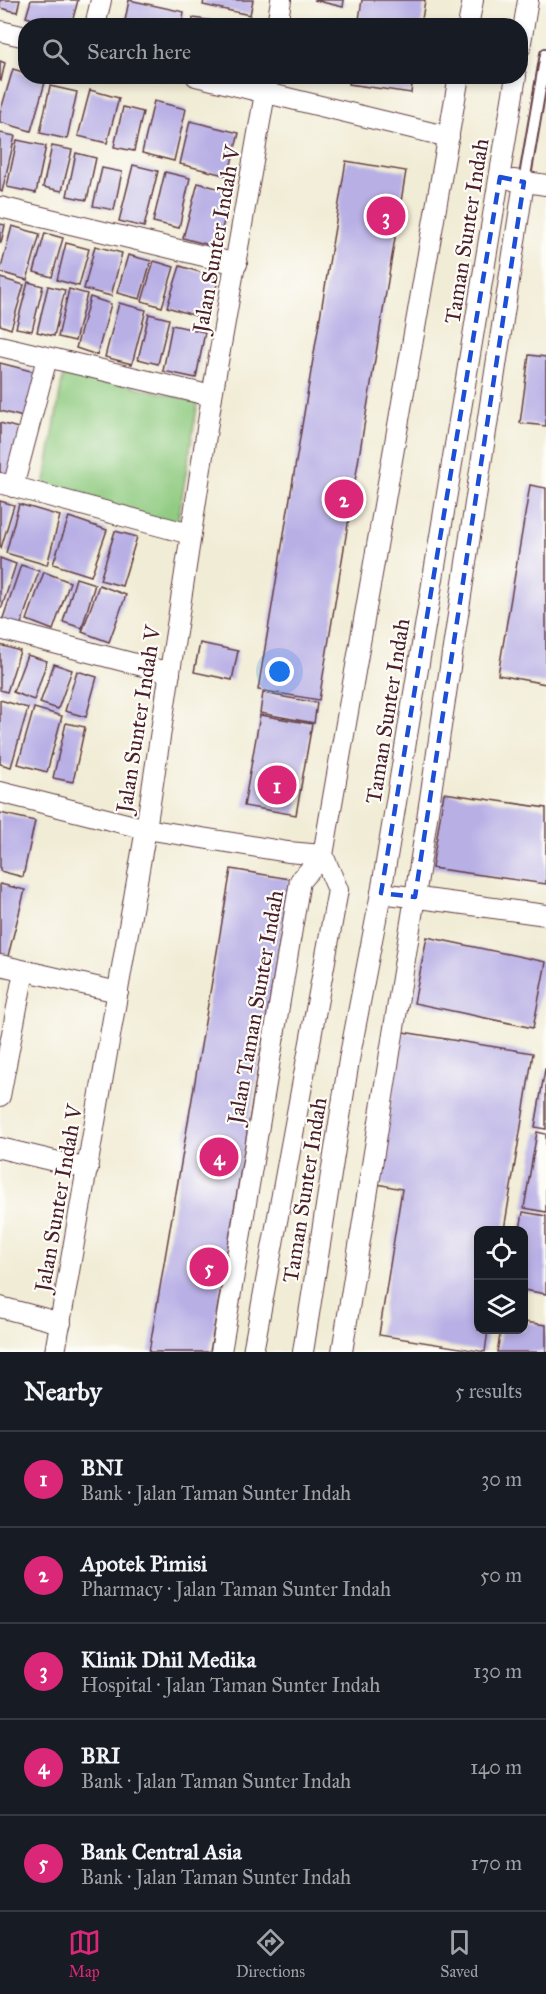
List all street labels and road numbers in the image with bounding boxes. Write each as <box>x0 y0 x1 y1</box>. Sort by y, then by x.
street label: Taman Sunter Indah <box>438 136 494 326</box>
street label: Jalan Sunter Indah V <box>186 142 247 337</box>
street label: Taman Sunter Indah <box>359 616 415 806</box>
street label: Jalan Sunter Indah V <box>110 622 167 817</box>
street label: Jalan Taman Sunter Indah <box>221 888 289 1128</box>
street label: Taman Sunter Indah <box>276 1095 332 1285</box>
street label: Jalan Sunter Indah V <box>28 1101 89 1296</box>

